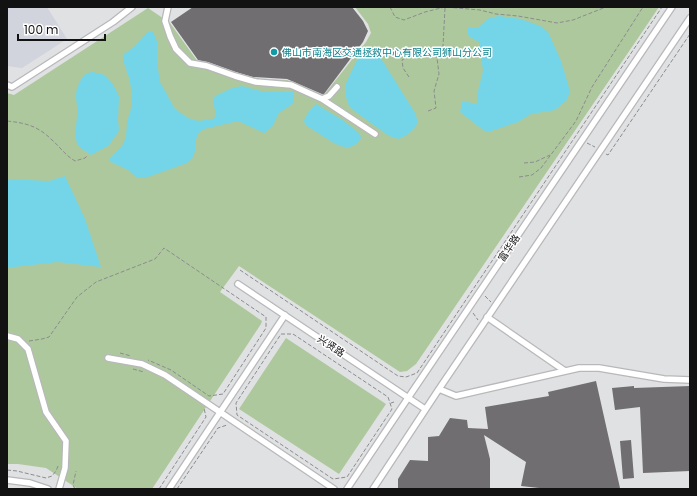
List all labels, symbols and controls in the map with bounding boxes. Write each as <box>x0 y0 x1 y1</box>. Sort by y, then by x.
scale bar <box>18 16 105 42</box>
text: 100 m <box>24 21 58 38</box>
place label: 佛山市南海区交通拯救中心有限公司狮山分公司 <box>281 45 492 60</box>
marker: 佛山市南海区交通拯救中心有限公司狮山分公司 <box>269 47 279 57</box>
street label: 富华路 <box>494 231 524 265</box>
street label: 兴贤路 <box>314 331 348 361</box>

